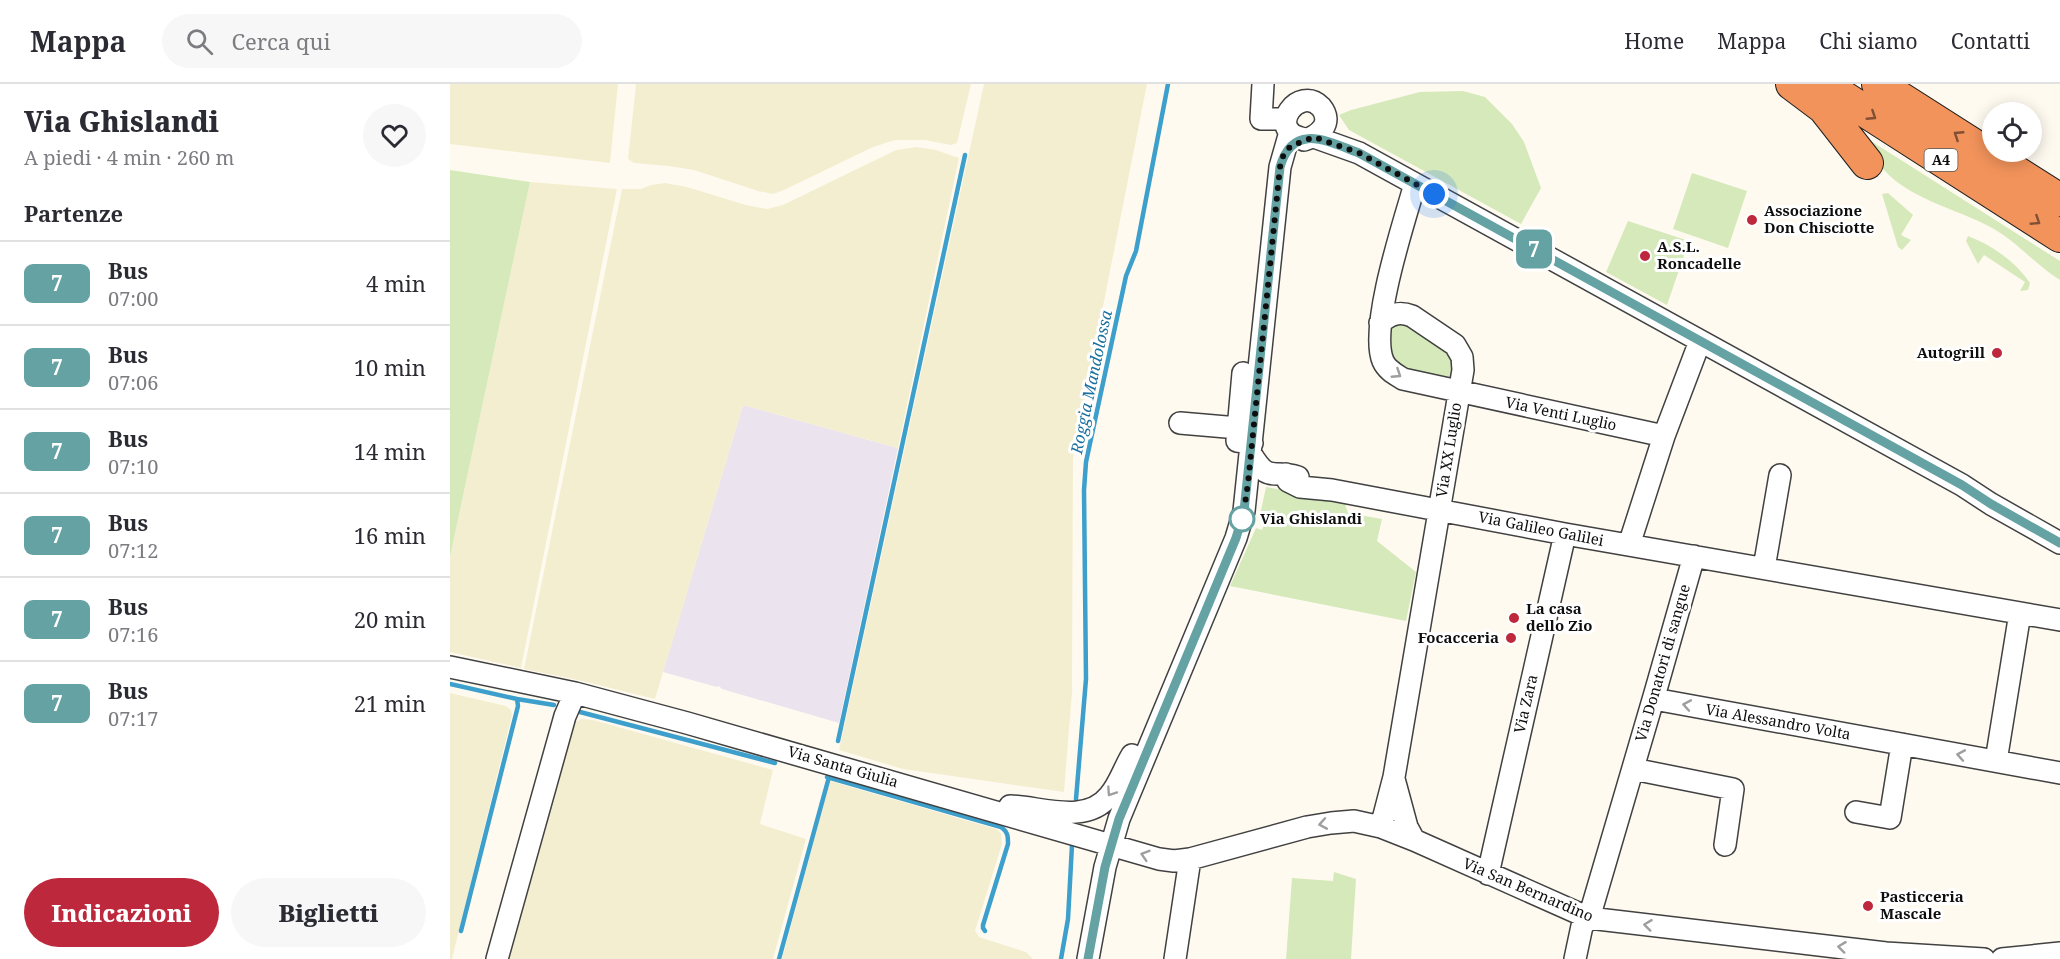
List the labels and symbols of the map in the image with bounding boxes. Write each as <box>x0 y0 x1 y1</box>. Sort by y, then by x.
one-way arrow <box>1866 108 1876 120</box>
one-way arrow <box>1953 131 1964 142</box>
road number: A4 <box>1924 149 1958 171</box>
your location <box>1419 179 1449 209</box>
place label: Associazione Don Chisciotte <box>1764 200 1874 237</box>
marker: Associazione Don Chisciotte <box>1745 213 1759 227</box>
one-way arrow <box>2030 213 2040 225</box>
line badge: 7 <box>1514 230 1554 268</box>
place label: A.S.L. Roncadelle <box>1657 236 1741 273</box>
marker: A.S.L. Roncadelle <box>1638 249 1652 263</box>
water label: Roggia Mandolossa <box>1065 307 1117 457</box>
place label: Autogrill <box>1917 342 1986 362</box>
marker: Autogrill <box>1990 346 2004 360</box>
one-way arrow <box>1391 367 1401 379</box>
street label: Via Venti Luglio <box>1504 391 1619 435</box>
street label: Via XX Luglio <box>1431 401 1465 499</box>
marker: Via Ghislandi <box>1229 506 1255 532</box>
street label: Via Galileo Galilei <box>1477 506 1606 550</box>
place label: Via Ghislandi <box>1260 508 1363 528</box>
street label: Via Donatori di sangue <box>1630 582 1694 744</box>
place label: La casa dello Zio <box>1526 598 1592 635</box>
marker: La casa dello Zio <box>1507 611 1521 625</box>
place label: Focacceria <box>1418 627 1499 647</box>
marker: Focacceria <box>1504 631 1518 645</box>
street label: Via Zara <box>1509 672 1541 735</box>
street label: Via Alessandro Volta <box>1704 698 1852 744</box>
one-way arrow <box>1682 699 1692 712</box>
street label: Via Santa Giulia <box>786 741 901 791</box>
one-way arrow <box>1956 749 1966 762</box>
one-way arrow <box>1107 785 1118 796</box>
one-way arrow <box>1318 817 1328 830</box>
one-way arrow <box>1140 850 1151 862</box>
street label: Via San Bernardino <box>1460 853 1597 926</box>
place label: Pasticceria Mascale <box>1880 886 1964 923</box>
marker: Pasticceria Mascale <box>1861 899 1875 913</box>
one-way arrow <box>1643 919 1652 932</box>
one-way arrow <box>1837 941 1846 954</box>

